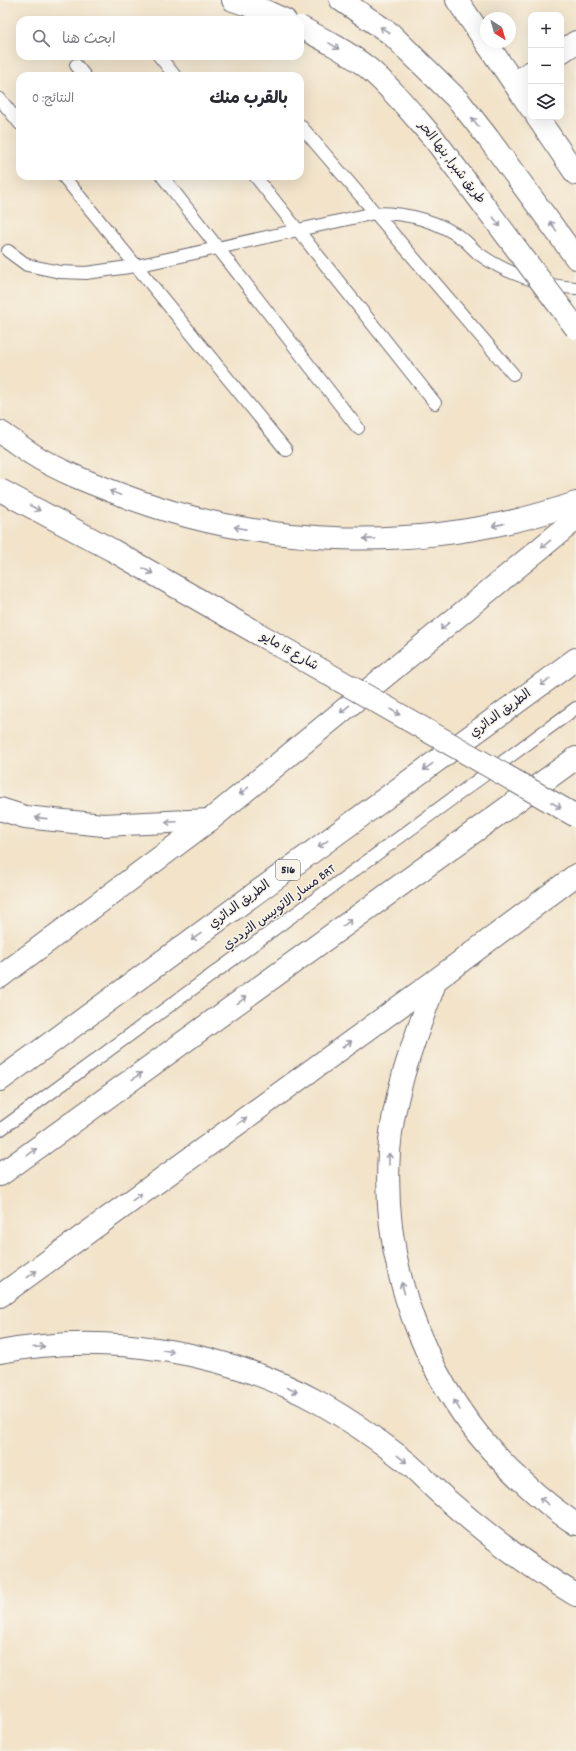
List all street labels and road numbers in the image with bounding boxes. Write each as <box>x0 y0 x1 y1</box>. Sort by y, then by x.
street label: طريق شبرا, بنها الحر <box>412 117 489 208</box>
street label: شارع 15 مايو <box>256 627 321 676</box>
street label: الطريق الدائري <box>466 685 536 743</box>
street label: مسار الاتوبيس الترددي BRT <box>220 860 340 956</box>
road number: 516 <box>276 860 300 880</box>
street label: الطريق الدائري <box>205 876 275 934</box>

